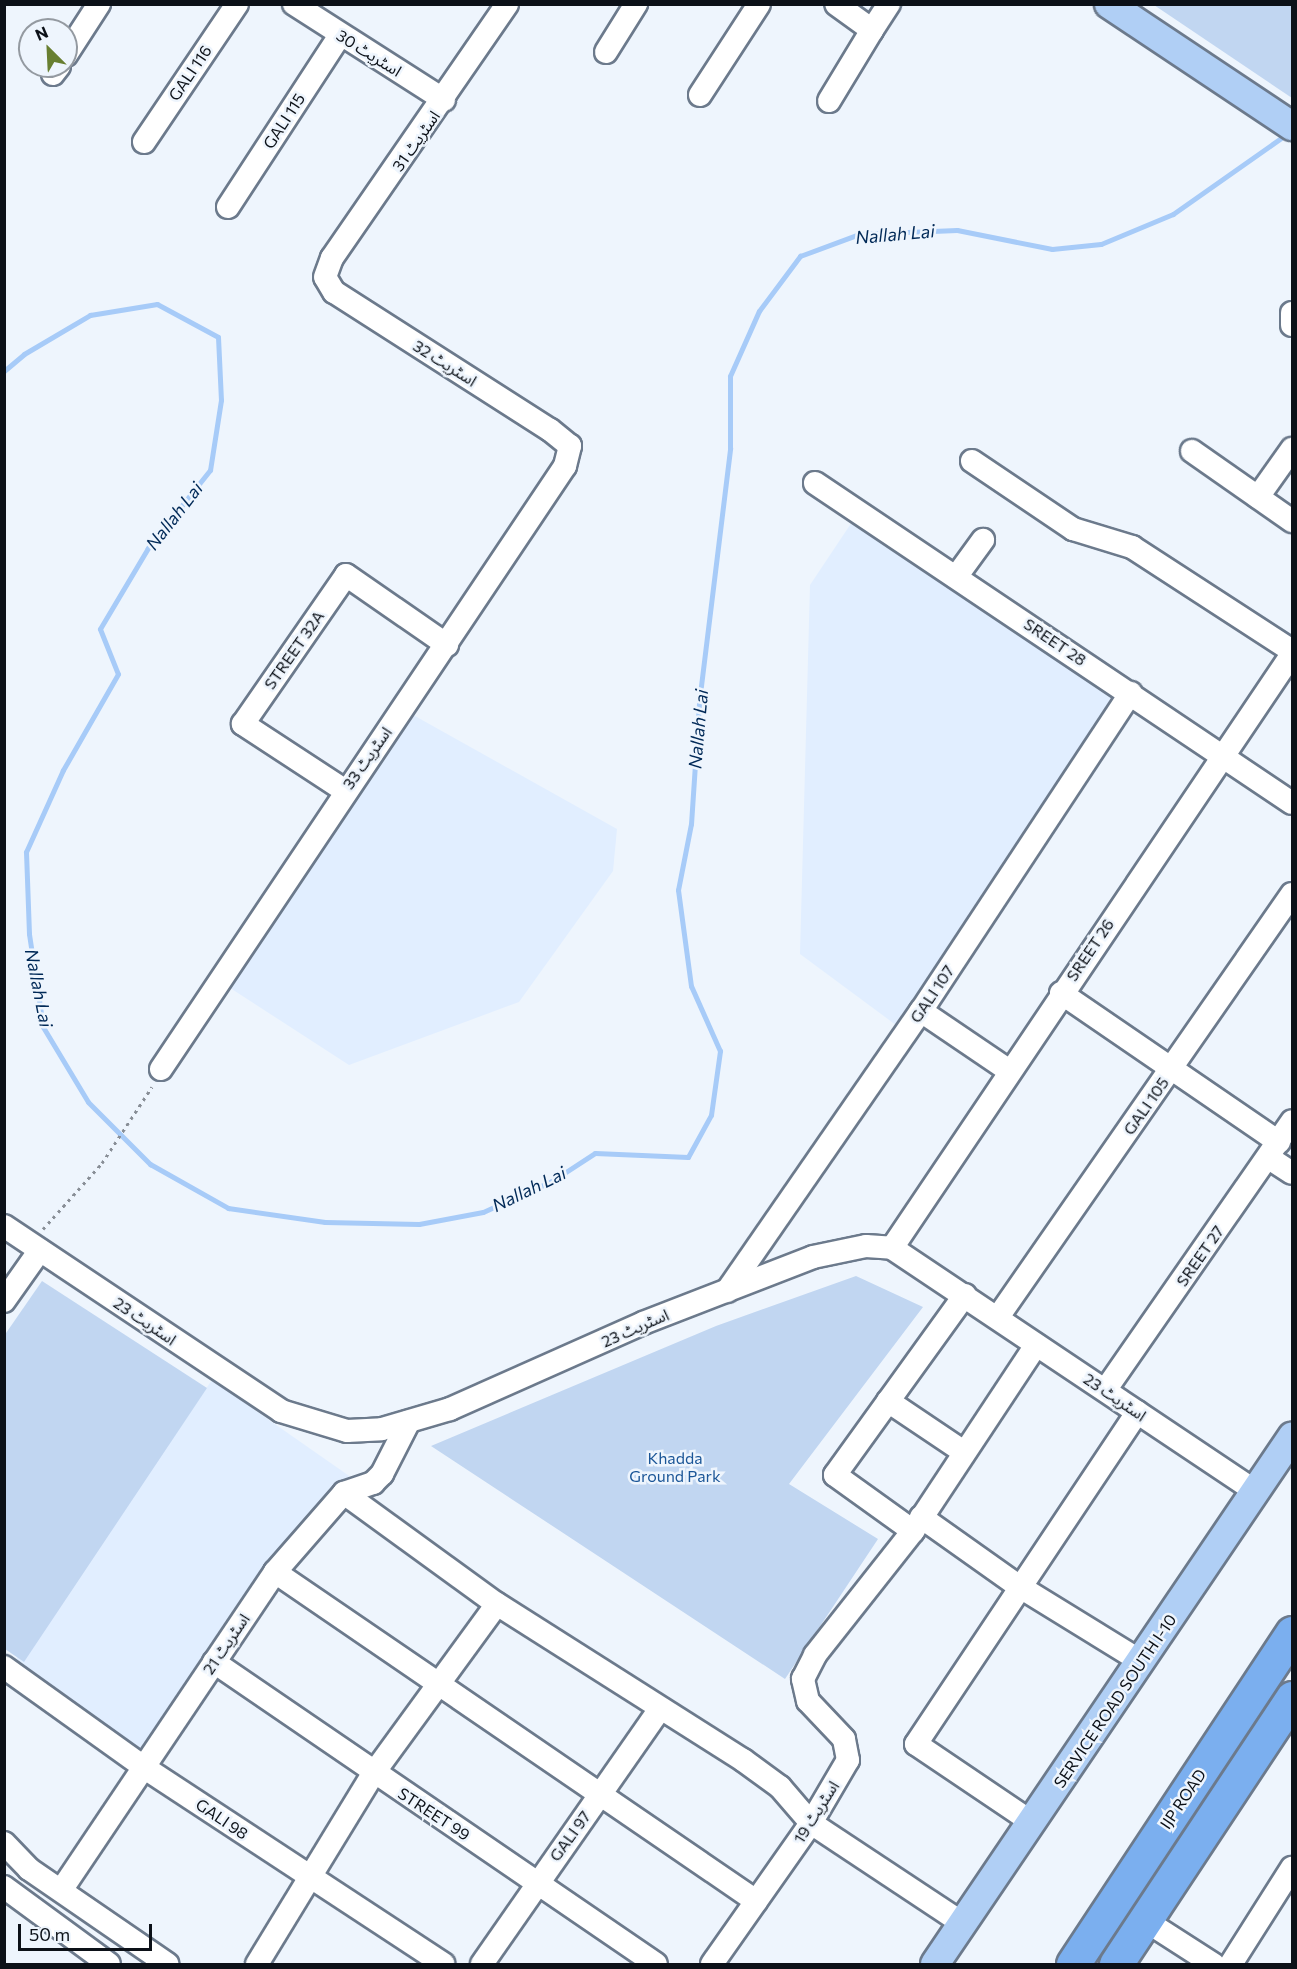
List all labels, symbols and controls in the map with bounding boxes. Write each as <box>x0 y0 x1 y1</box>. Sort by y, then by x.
north arrow <box>18 18 78 78</box>
text: N <box>32 22 51 44</box>
street label: اسٹریٹ 30 <box>333 25 405 81</box>
street label: GALI 116 <box>164 42 216 104</box>
street label: GALI 115 <box>259 90 309 152</box>
street label: اسٹریٹ 31 <box>388 107 444 175</box>
water label: Nallah Lai <box>854 220 936 248</box>
street label: اسٹریٹ 32 <box>410 336 480 390</box>
water label: Nallah Lai <box>141 478 207 554</box>
street label: STREET 32A <box>260 607 328 693</box>
street label: SREET 28 <box>1020 614 1090 670</box>
water label: Nallah Lai <box>684 688 712 770</box>
street label: اسٹریٹ 33 <box>339 723 395 793</box>
street label: SREET 26 <box>1062 915 1118 985</box>
water label: Nallah Lai <box>21 947 57 1029</box>
street label: GALI 107 <box>906 962 958 1026</box>
street label: GALI 105 <box>1119 1073 1173 1139</box>
water label: Nallah Lai <box>488 1162 570 1216</box>
street label: SREET 27 <box>1172 1222 1228 1290</box>
street label: اسٹریٹ 23 <box>110 1293 180 1349</box>
street label: اسٹریٹ 23 <box>598 1305 672 1351</box>
street label: اسٹریٹ 23 <box>1080 1369 1150 1425</box>
park label: Khadda Ground Park <box>629 1448 721 1486</box>
street label: اسٹریٹ 21 <box>199 1610 253 1678</box>
street label: SERVICE ROAD SOUTH I-10 <box>1050 1611 1180 1791</box>
street label: IJP ROAD <box>1156 1765 1210 1833</box>
street label: اسٹریٹ 19 <box>789 1777 843 1847</box>
street label: STREET 99 <box>394 1784 474 1844</box>
street label: GALI 98 <box>192 1795 252 1843</box>
street label: GALI 97 <box>545 1807 595 1865</box>
scale bar <box>21 1912 154 1950</box>
text: 50 m <box>29 1923 70 1945</box>

